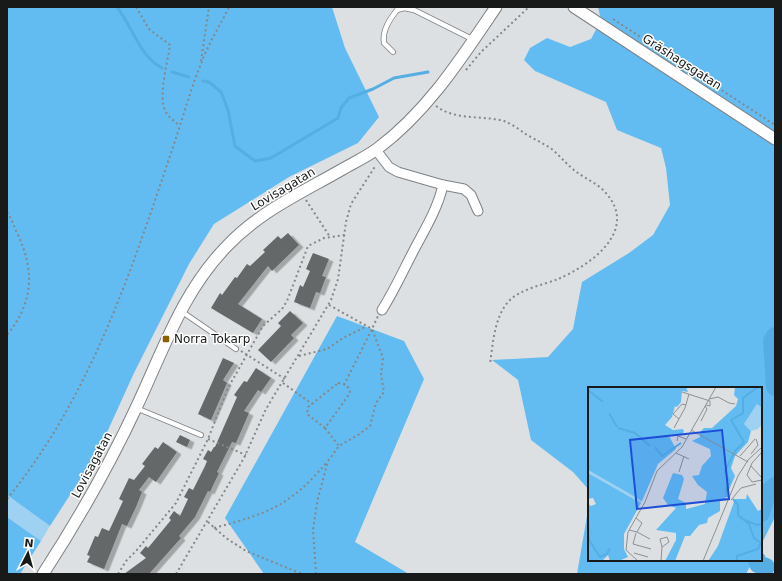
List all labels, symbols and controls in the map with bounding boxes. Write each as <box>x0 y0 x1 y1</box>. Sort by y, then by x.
street label: Gräshagsgatan <box>640 31 724 93</box>
street label: Lovisagatan <box>248 164 318 214</box>
place label: Norra Tokarp <box>174 332 250 346</box>
marker: Norra Tokarp <box>161 334 171 344</box>
inset map <box>588 387 762 561</box>
street label: Lovisagatan <box>69 430 115 500</box>
north arrow <box>8 533 48 573</box>
text: N <box>24 537 34 550</box>

